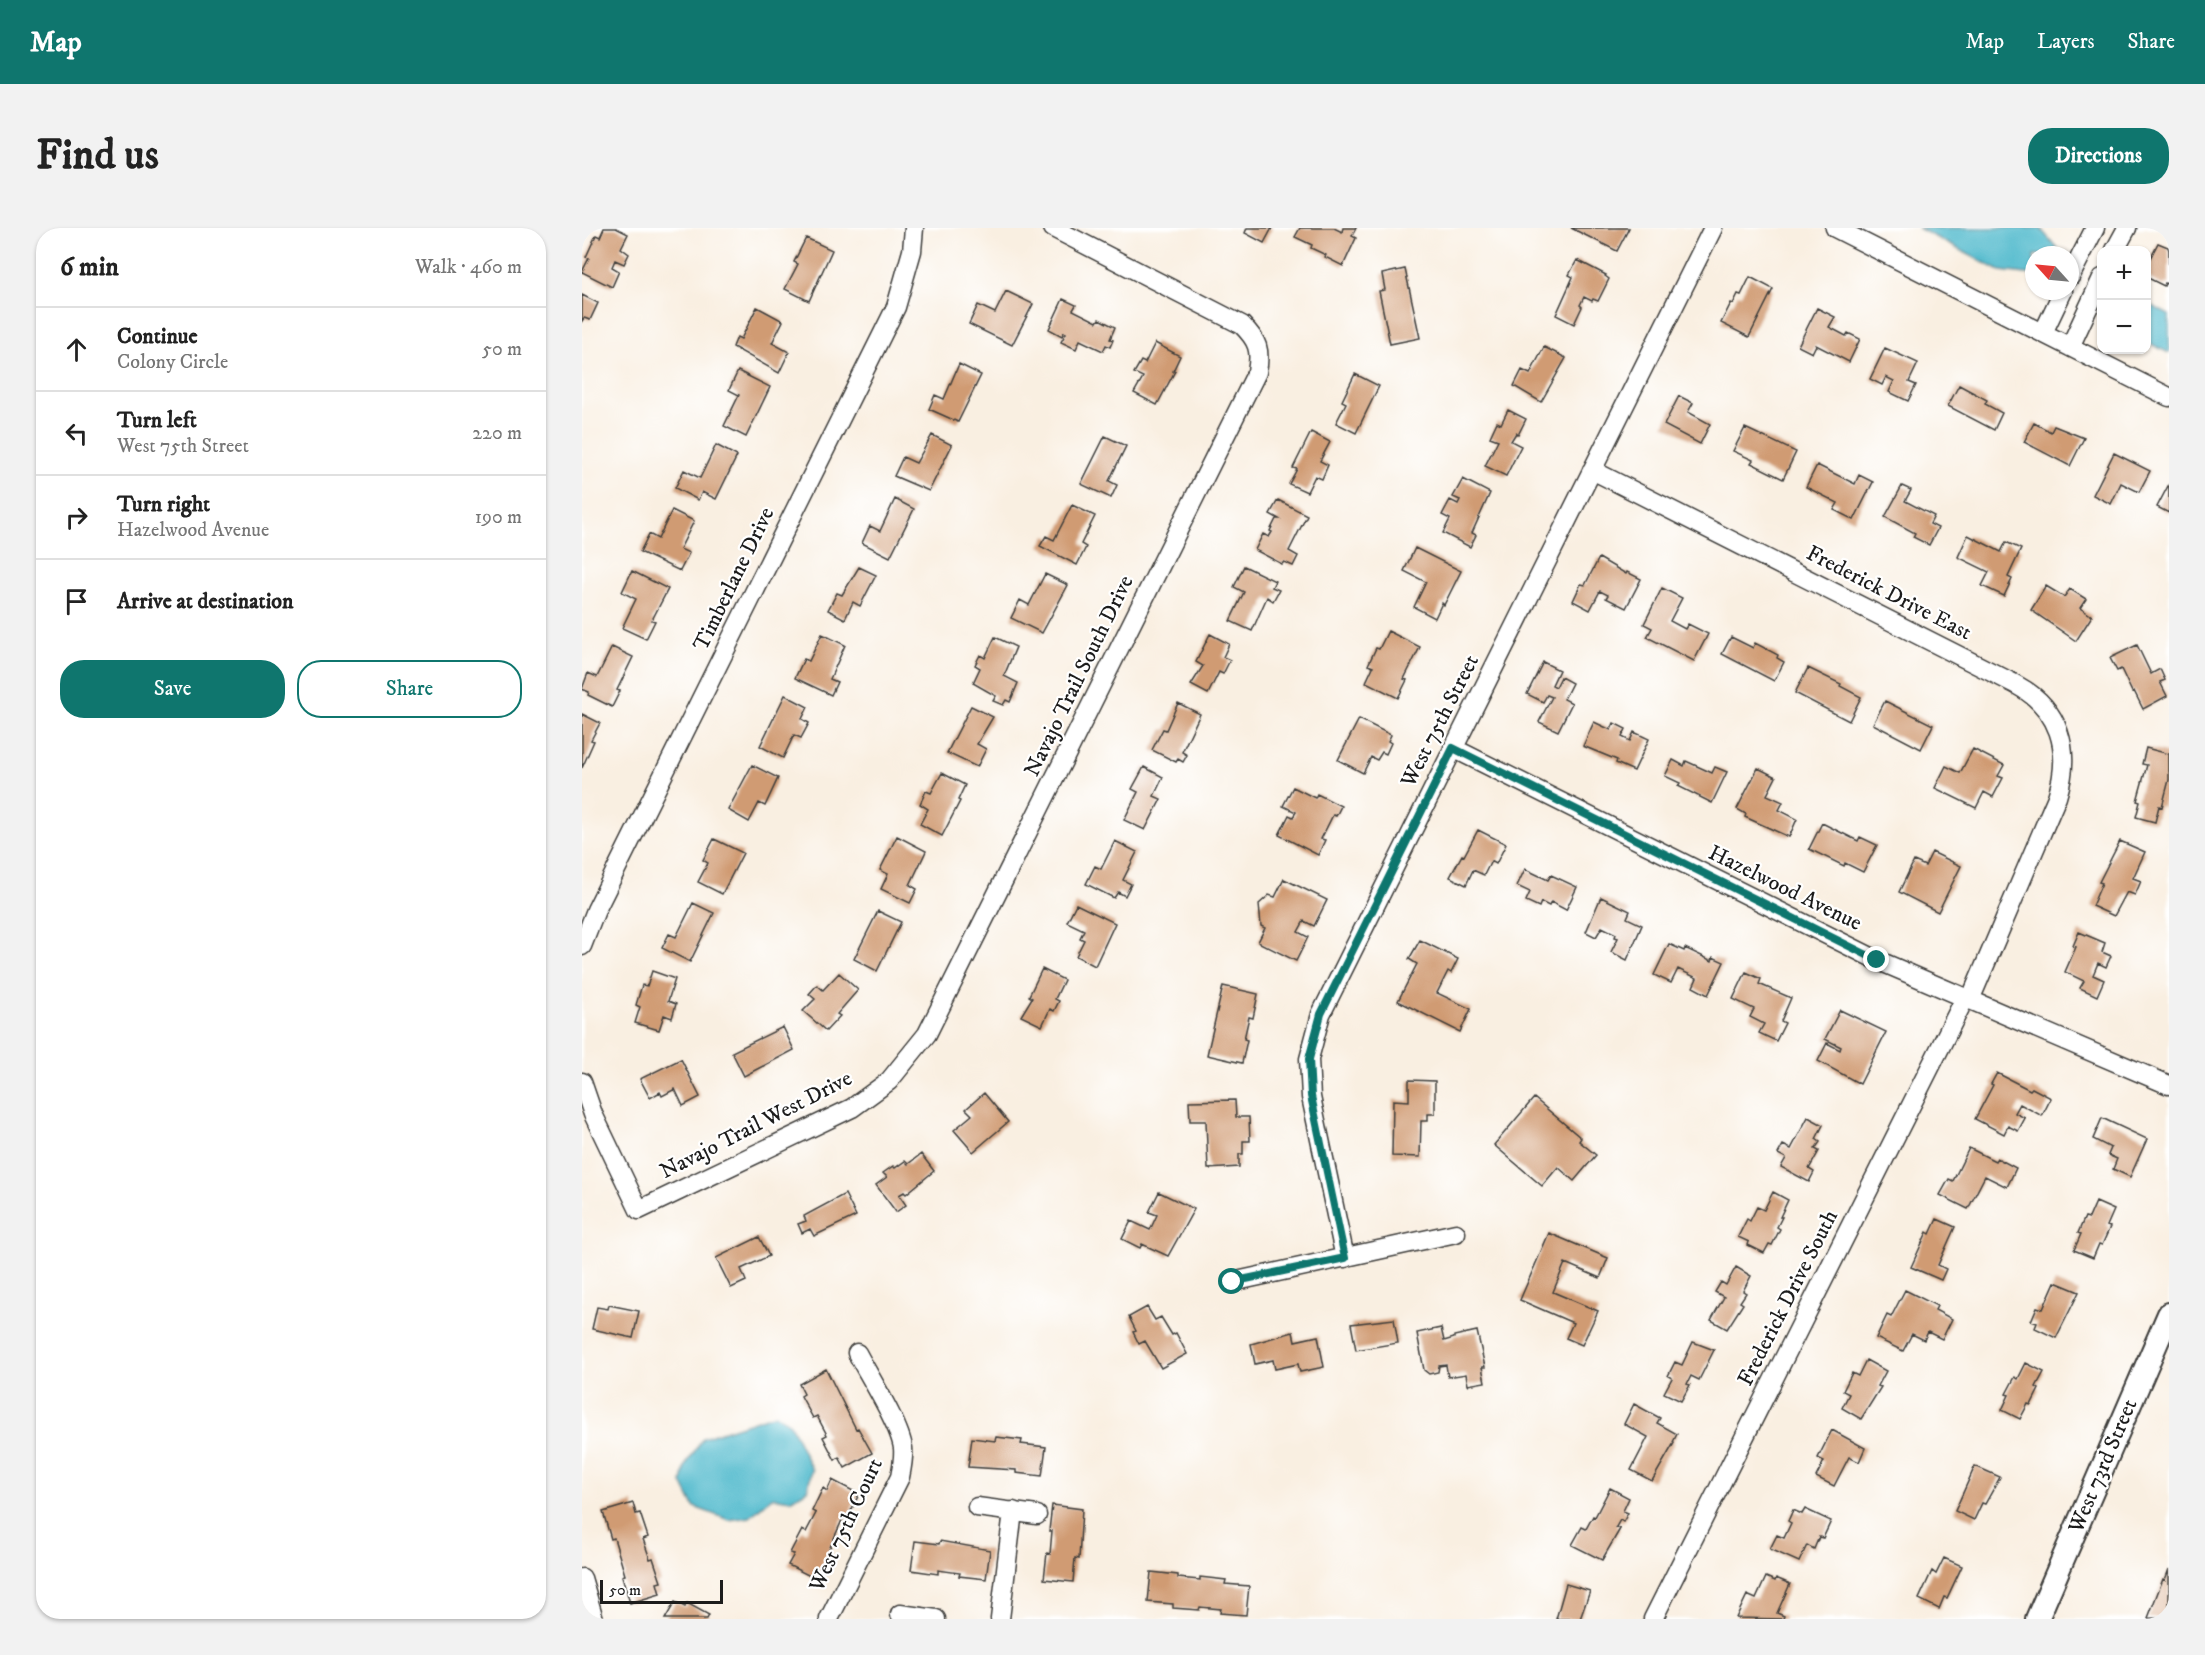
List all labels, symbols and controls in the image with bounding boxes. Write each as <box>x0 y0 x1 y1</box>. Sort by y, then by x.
text: Map <box>30 25 82 60</box>
text: Map <box>1965 29 2004 55</box>
text: Layers <box>2037 29 2095 55</box>
text: Share <box>2128 29 2175 55</box>
button: Directions <box>2028 128 2169 184</box>
text: Find us <box>36 130 159 182</box>
north arrow <box>2025 246 2079 300</box>
map controls <box>2097 246 2151 354</box>
button: + <box>2097 246 2151 300</box>
text: 6 min <box>60 251 119 284</box>
text: Walk · 460 m <box>415 255 522 280</box>
button: − <box>2097 300 2151 354</box>
text: Continue <box>117 323 198 350</box>
icon: ahead <box>60 333 93 366</box>
text: 50 m <box>482 337 522 362</box>
text: Colony Circle <box>117 350 228 375</box>
text: Turn left <box>117 407 197 434</box>
icon: left <box>60 417 93 450</box>
text: 220 m <box>472 421 522 446</box>
text: West 75th Street <box>117 434 249 459</box>
text: Turn right <box>117 491 210 518</box>
icon: right <box>60 501 93 534</box>
street label: Timberlane Drive <box>688 503 780 655</box>
text: 190 m <box>475 505 522 530</box>
text: Hazelwood Avenue <box>117 518 269 543</box>
street label: Frederick Drive East <box>1802 540 1976 646</box>
street label: Navajo Trail South Drive <box>1019 571 1139 781</box>
icon: arrive <box>60 585 93 618</box>
text: Arrive at destination <box>117 588 294 615</box>
street label: West 75th Street <box>1395 650 1485 793</box>
button: Save <box>60 660 285 718</box>
button: Share <box>297 660 522 718</box>
street label: Hazelwood Avenue <box>1704 839 1866 937</box>
route end <box>1863 946 1889 972</box>
street label: Navajo Trail West Drive <box>656 1065 856 1185</box>
street label: Frederick Drive South <box>1732 1205 1844 1391</box>
route start <box>1218 1268 1244 1294</box>
street label: West 73rd Street <box>2062 1395 2143 1538</box>
street label: West 75th Court <box>803 1454 889 1597</box>
scale bar <box>600 1577 723 1604</box>
text: 50 m <box>609 1580 641 1600</box>

